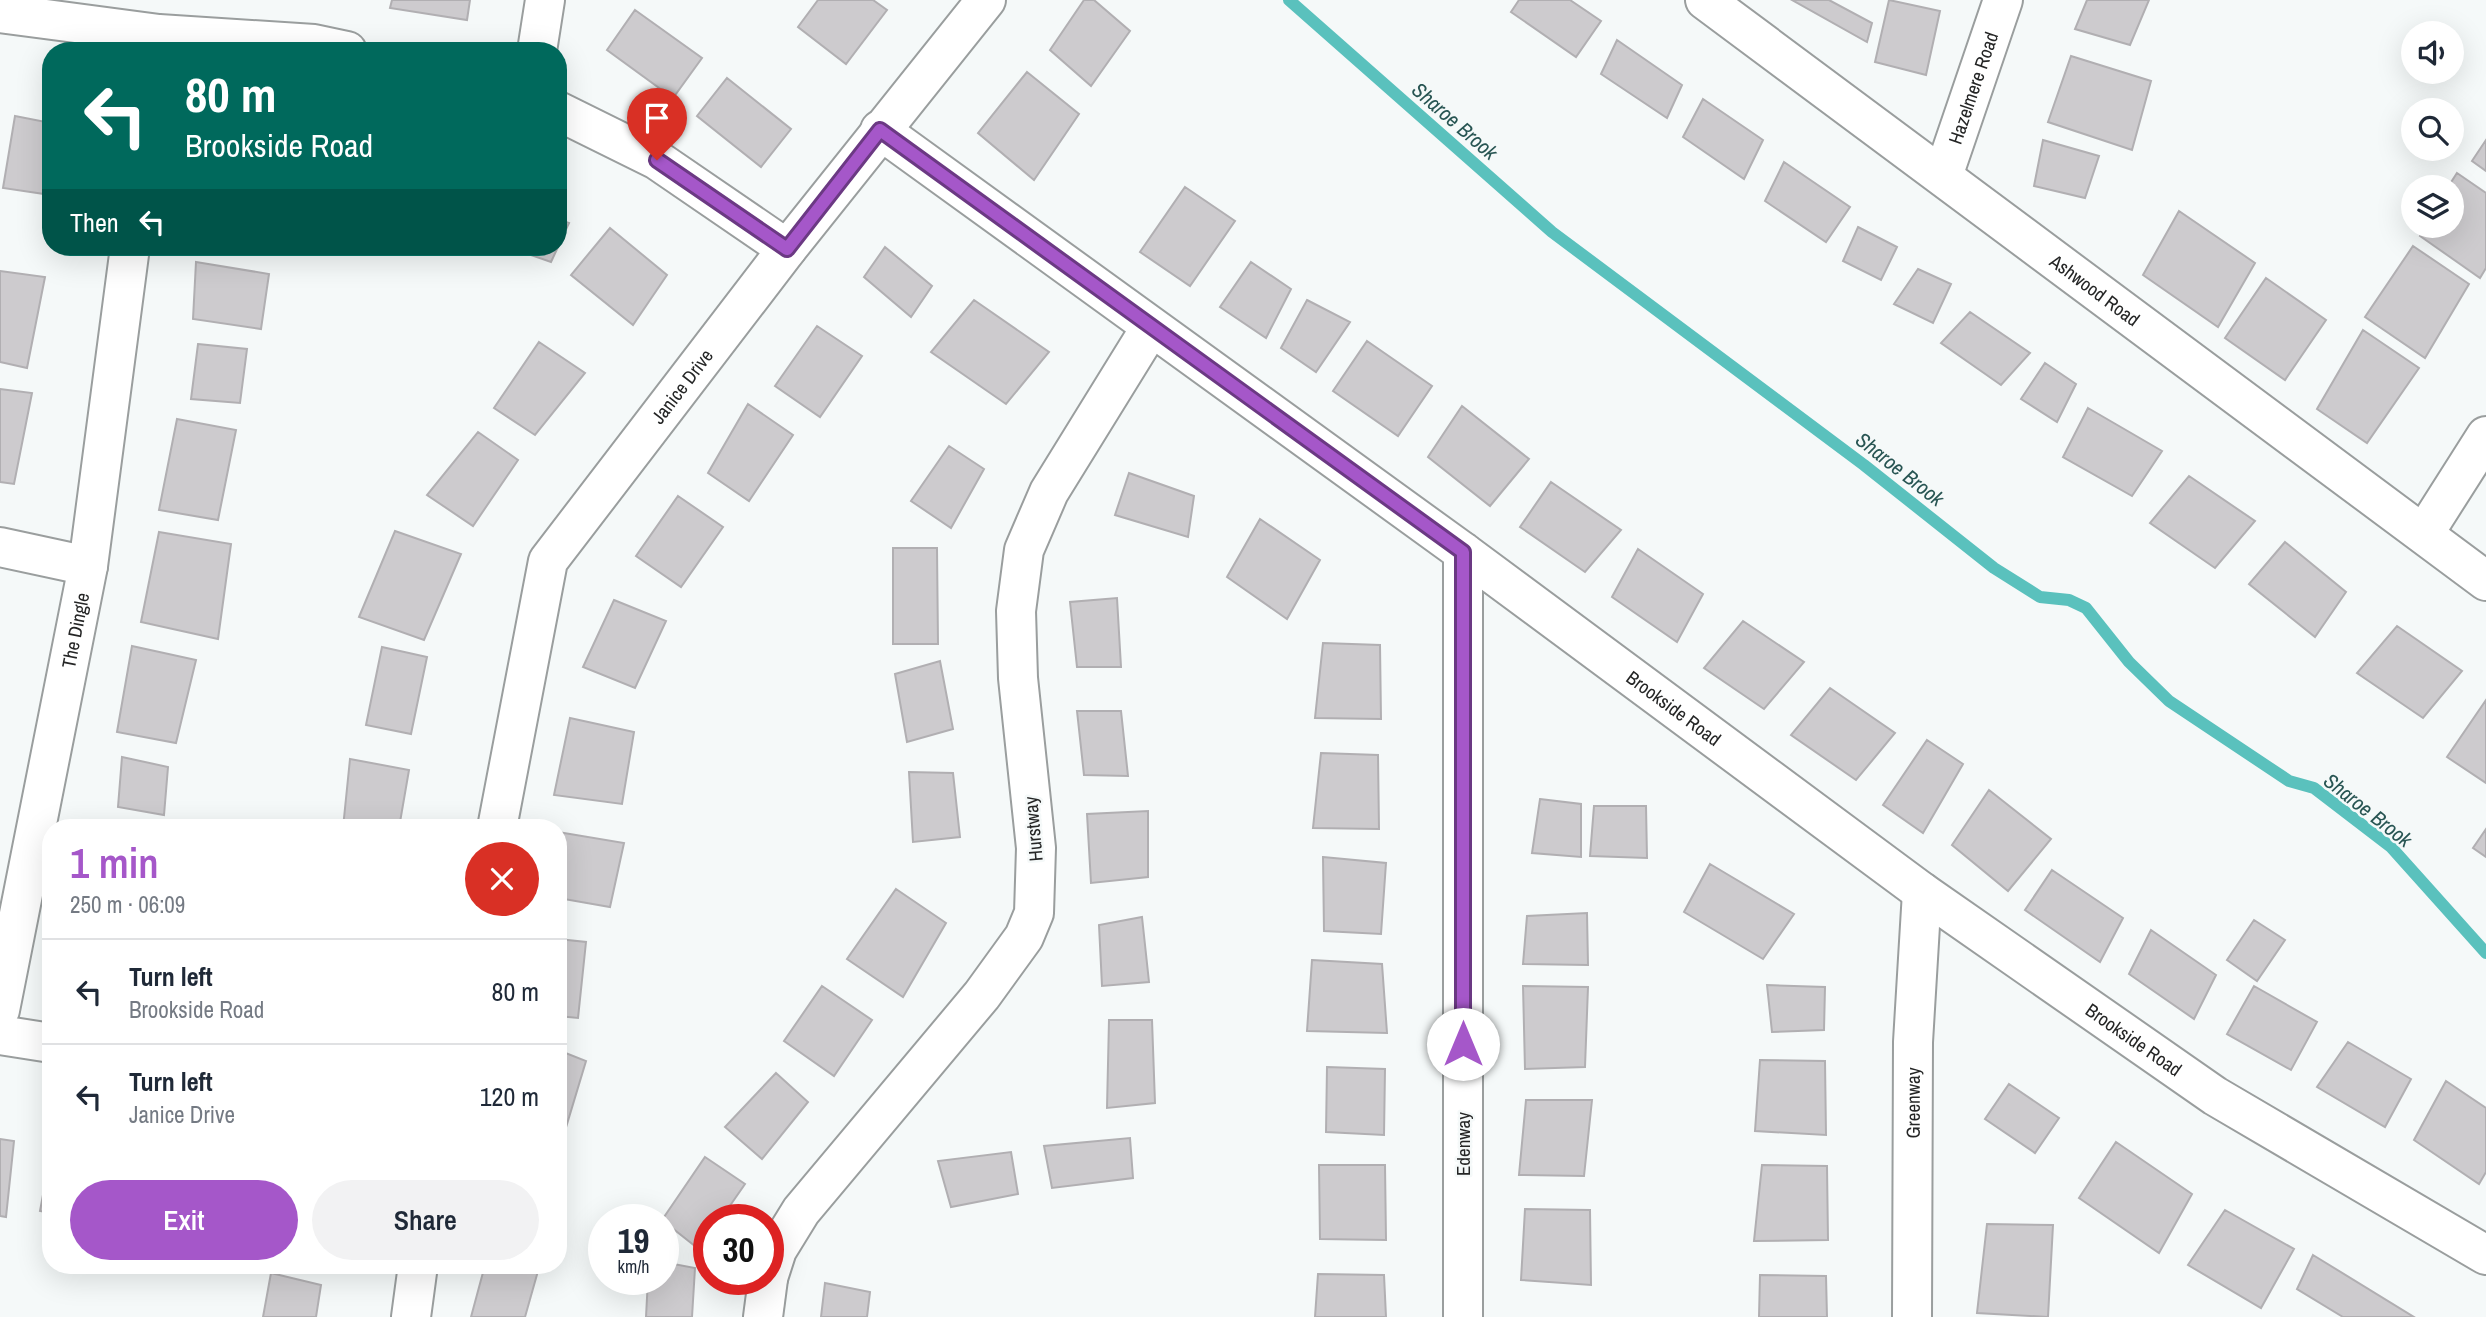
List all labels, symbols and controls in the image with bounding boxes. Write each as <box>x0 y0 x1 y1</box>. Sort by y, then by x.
map controls <box>2401 21 2464 238</box>
button: sound <box>2401 21 2464 84</box>
street label: Hazelmere Road <box>1942 28 2004 148</box>
text: 80 m <box>185 61 277 127</box>
icon: left <box>70 70 161 161</box>
water label: Sharoe Brook <box>1406 76 1505 167</box>
pin <box>627 88 687 160</box>
button: search <box>2401 98 2464 161</box>
icon: arrive <box>638 99 676 137</box>
text: Brookside Road <box>185 124 373 167</box>
button: layers <box>2401 175 2464 238</box>
icon: left <box>133 203 171 241</box>
text: Then <box>70 205 119 240</box>
street label: Ashwood Road <box>2044 247 2145 332</box>
street label: Janice Drive <box>645 344 719 429</box>
water label: Sharoe Brook <box>1850 425 1952 514</box>
street label: The Dingle <box>55 590 95 670</box>
street label: Brookside Road <box>1621 664 1726 752</box>
water label: Sharoe Brook <box>2318 766 2420 855</box>
street label: Hurstway <box>1017 795 1049 862</box>
text: 1 min <box>70 835 159 891</box>
button: close <box>465 842 539 916</box>
text: 250 m · 06:09 <box>70 889 185 920</box>
text: Turn left <box>129 959 213 994</box>
icon: left <box>70 973 108 1011</box>
text: 80 m <box>492 974 539 1009</box>
text: Brookside Road <box>129 994 264 1025</box>
street label: Brookside Road <box>2080 997 2187 1082</box>
position arrow <box>1426 1007 1500 1081</box>
text: Turn left <box>129 1064 213 1099</box>
street label: Greenway <box>1900 1067 1926 1139</box>
icon: left <box>70 1078 108 1116</box>
text: 120 m <box>480 1079 539 1114</box>
text: Janice Drive <box>129 1099 235 1130</box>
street label: Edenway <box>1450 1112 1476 1176</box>
button: Exit <box>70 1180 298 1260</box>
button: Share <box>312 1180 539 1260</box>
speed limit sign: 30 <box>693 1204 784 1295</box>
text: 19 <box>618 1217 649 1264</box>
text: km/h <box>618 1254 650 1279</box>

